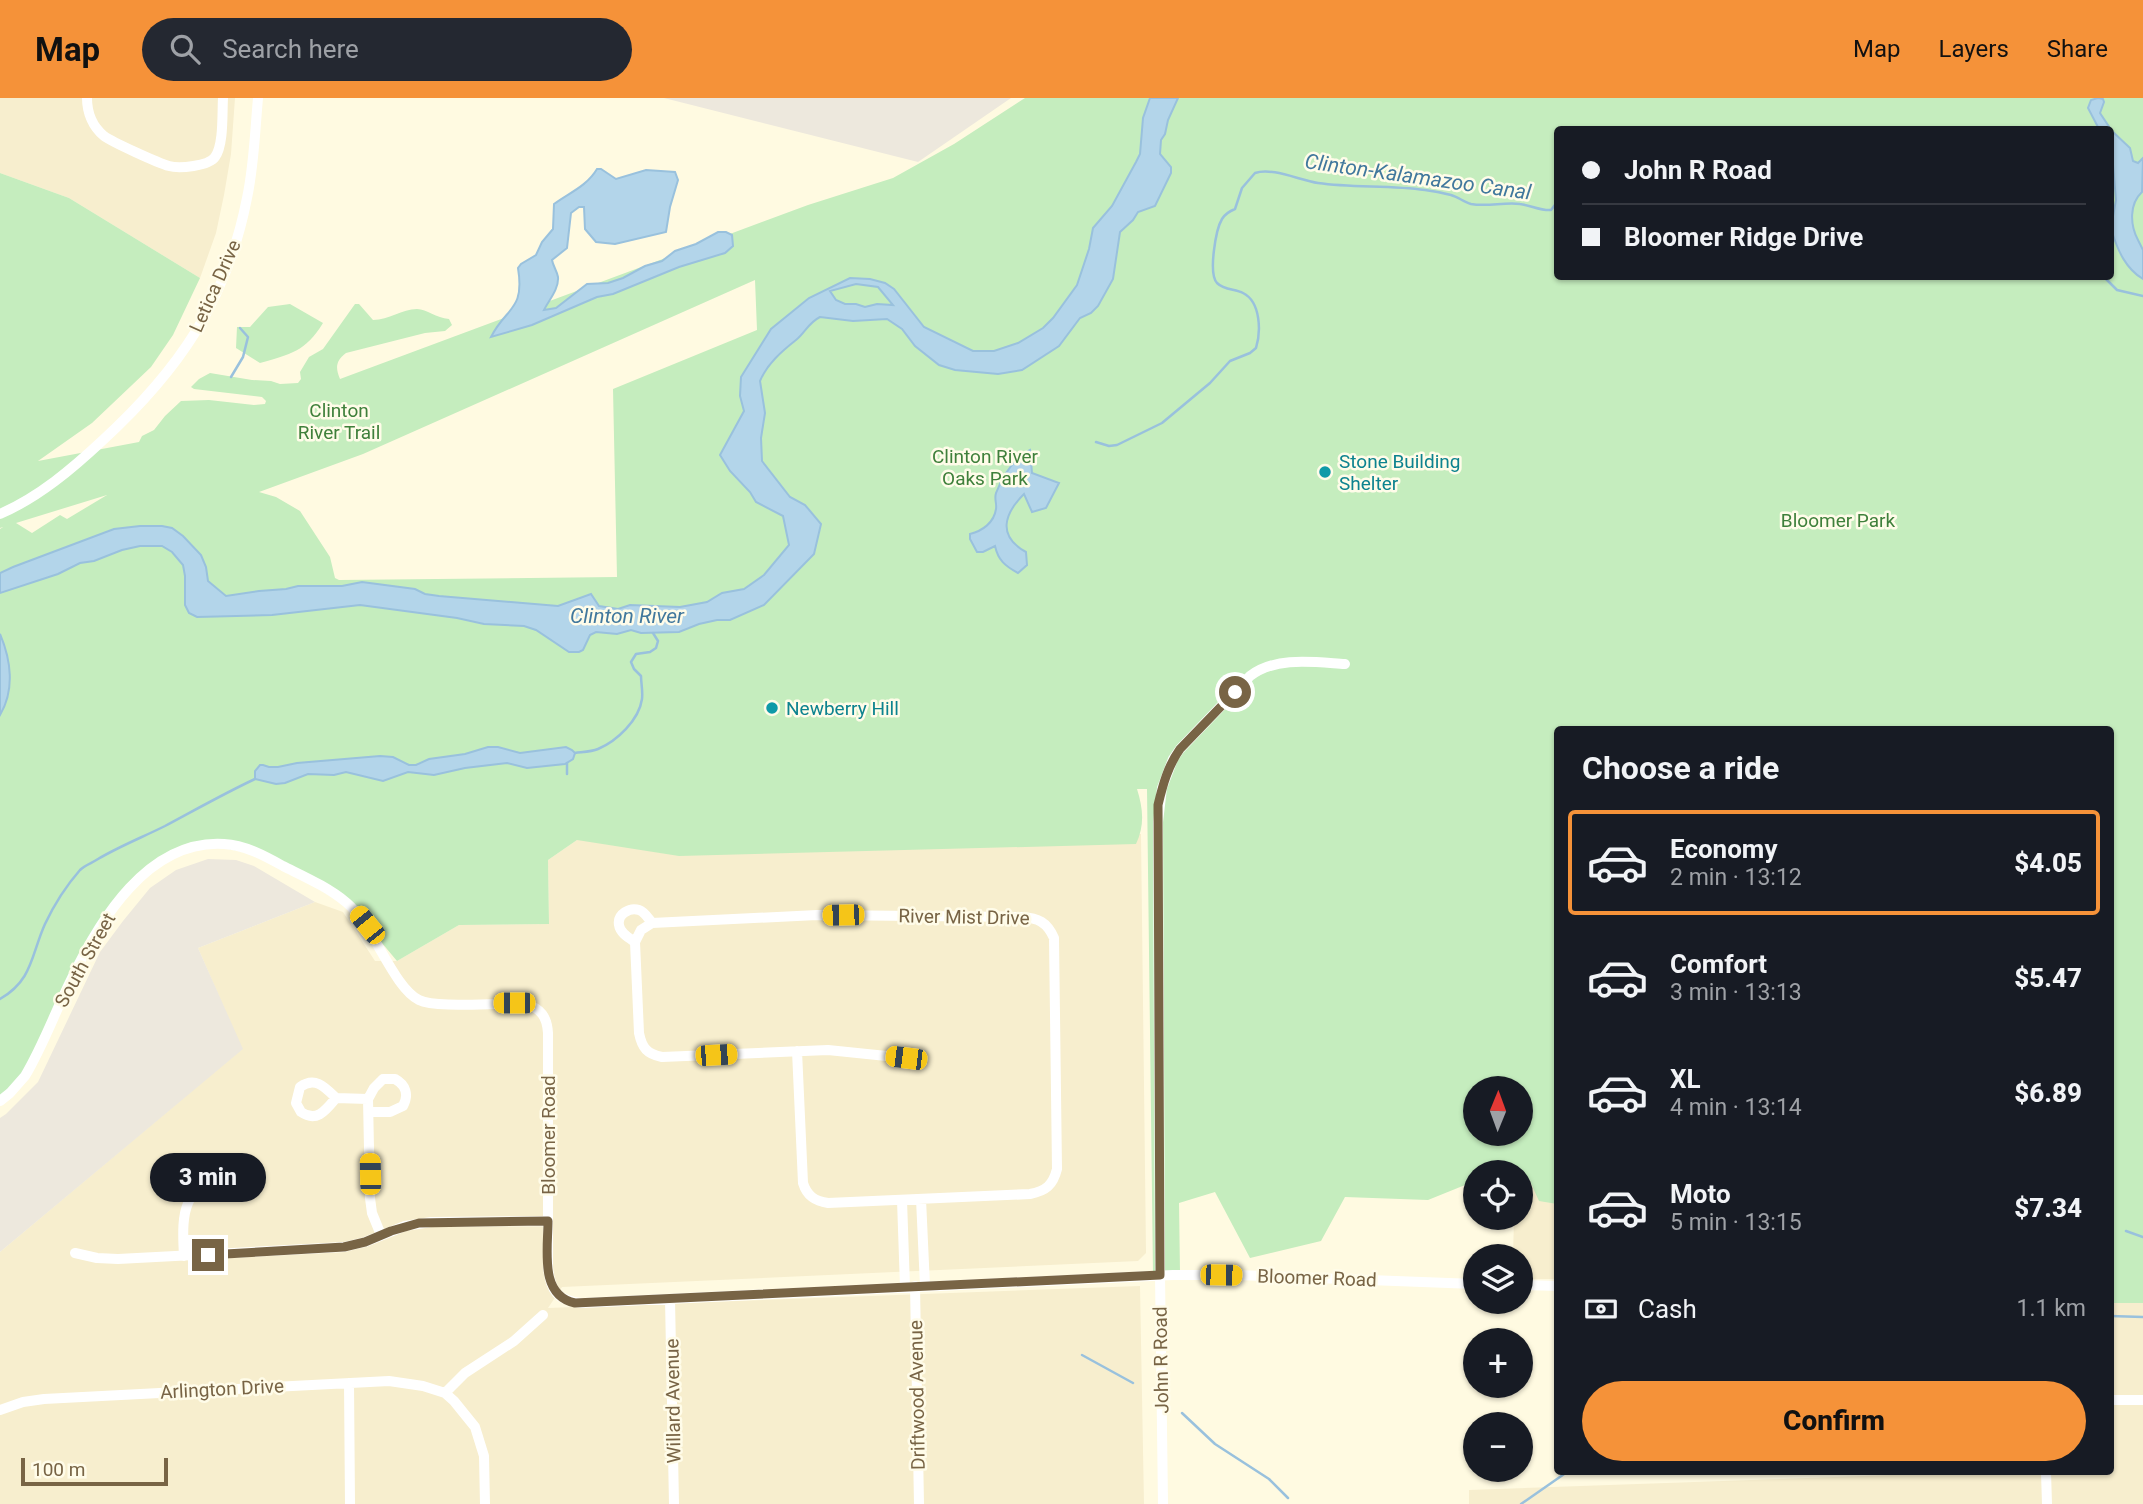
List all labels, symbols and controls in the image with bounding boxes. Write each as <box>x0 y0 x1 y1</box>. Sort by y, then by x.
search box <box>142 18 632 81</box>
text: Map <box>35 30 100 69</box>
icon: search <box>166 30 204 68</box>
text: Search here <box>222 34 359 64</box>
text: Map <box>1853 35 1901 63</box>
text: Layers <box>1939 35 2009 63</box>
text: Share <box>2047 35 2108 63</box>
water label: Clinton-Kalamazoo Canal <box>1303 149 1534 205</box>
text: John R Road <box>1624 155 1772 185</box>
text: Bloomer Ridge Drive <box>1624 222 1863 252</box>
street label: Letica Drive <box>184 236 246 336</box>
park label: Clinton River Trail <box>298 399 380 444</box>
park label: Clinton River Oaks Park <box>932 445 1039 490</box>
place label: Stone Building Shelter <box>1339 450 1460 495</box>
marker: Stone Building Shelter <box>1317 464 1333 480</box>
park label: Bloomer Park <box>1781 509 1896 532</box>
water label: Clinton River <box>570 604 685 628</box>
route start <box>1219 676 1251 708</box>
place label: Newberry Hill <box>786 697 899 720</box>
marker: Newberry Hill <box>764 700 780 716</box>
text: Choose a ride <box>1582 749 1779 787</box>
icon: car <box>1586 831 1649 894</box>
text: Economy <box>1670 834 1777 864</box>
text: $4.05 <box>2014 848 2082 878</box>
text: 2 min · 13:12 <box>1670 864 1802 891</box>
car <box>346 902 389 948</box>
car <box>822 904 865 926</box>
street label: River Mist Drive <box>898 904 1030 930</box>
street label: South Street <box>50 909 120 1011</box>
icon: car <box>1586 946 1649 1009</box>
text: Comfort <box>1670 949 1767 979</box>
text: $5.47 <box>2014 963 2082 993</box>
text: 3 min · 13:13 <box>1670 979 1802 1006</box>
car <box>494 993 536 1014</box>
car <box>695 1043 738 1067</box>
car <box>884 1045 929 1071</box>
icon: car <box>1586 1061 1649 1124</box>
text: XL <box>1670 1064 1701 1094</box>
street label: Bloomer Road <box>537 1075 560 1195</box>
north arrow <box>1463 1076 1533 1146</box>
map controls <box>1463 1076 1533 1482</box>
text: $6.89 <box>2014 1078 2082 1108</box>
text: 4 min · 13:14 <box>1670 1094 1802 1121</box>
car <box>360 1153 381 1195</box>
callout: 3 min <box>150 1154 266 1202</box>
button: locate <box>1463 1160 1533 1230</box>
text: 3 min <box>179 1164 237 1191</box>
icon: car <box>1586 1176 1649 1239</box>
text: Moto <box>1670 1179 1731 1209</box>
text: $7.34 <box>2014 1193 2082 1223</box>
text: 5 min · 13:15 <box>1670 1209 1802 1236</box>
route end <box>192 1239 224 1271</box>
button: layers <box>1463 1244 1533 1314</box>
car <box>1200 1264 1243 1286</box>
street label: Bloomer Road <box>1257 1264 1377 1292</box>
icon: cash <box>1582 1290 1620 1328</box>
text: Cash <box>1638 1294 1697 1324</box>
text: 1.1 km <box>2017 1295 2086 1322</box>
street label: John R Road <box>1149 1306 1173 1414</box>
street label: Driftwood Avenue <box>904 1320 930 1470</box>
button: + <box>1463 1328 1533 1398</box>
street label: Willard Avenue <box>660 1338 686 1464</box>
street label: Arlington Drive <box>159 1374 285 1404</box>
button: Confirm <box>1582 1381 2086 1461</box>
button: − <box>1463 1412 1533 1482</box>
scale bar <box>21 1455 168 1487</box>
text: 100 m <box>32 1458 85 1481</box>

